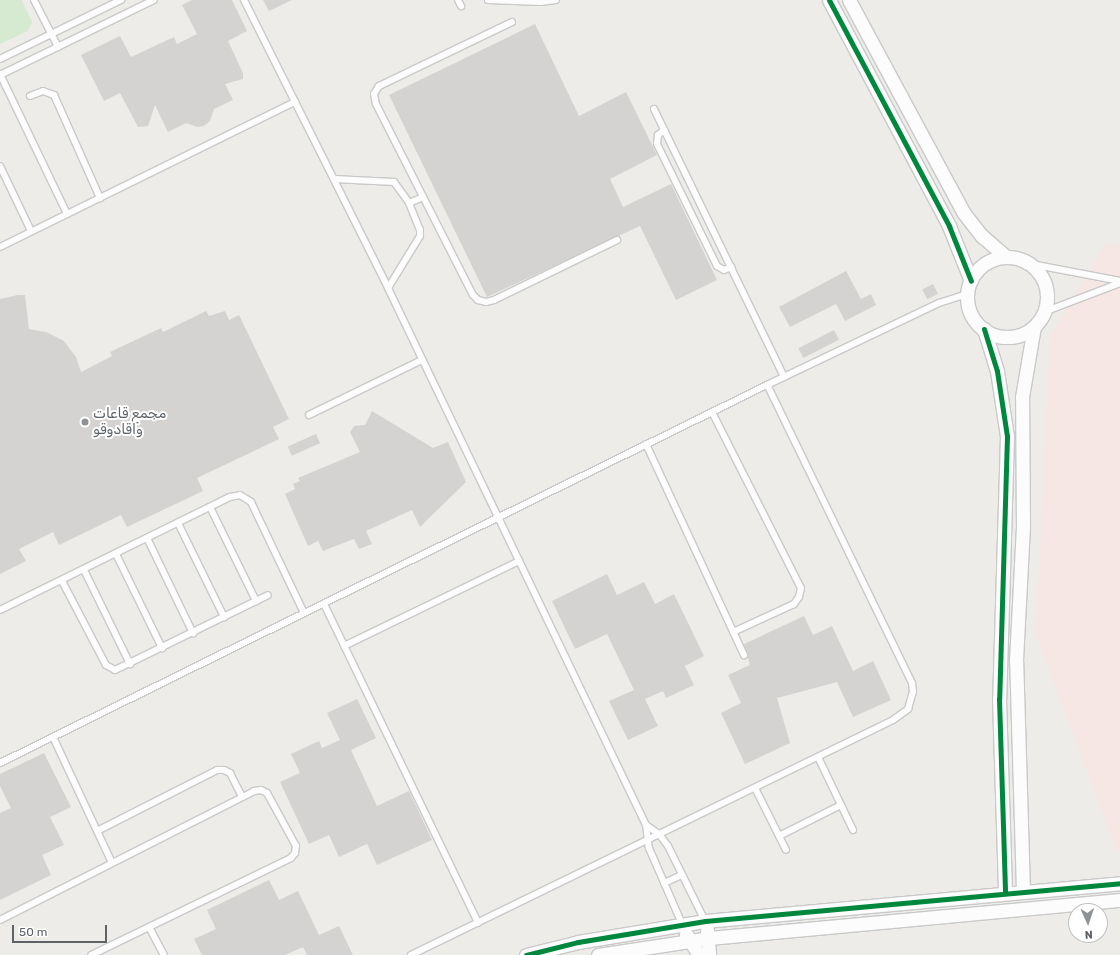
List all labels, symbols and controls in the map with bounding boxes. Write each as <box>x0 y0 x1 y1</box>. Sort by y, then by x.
place label: مجمع قاعات واقادوقو <box>93 406 166 438</box>
marker: مجمع قاعات واقادوقو <box>80 417 90 427</box>
north arrow <box>1068 903 1108 943</box>
scale bar <box>14 917 109 943</box>
text: 50 m <box>19 925 47 939</box>
text: N <box>1084 928 1093 941</box>

